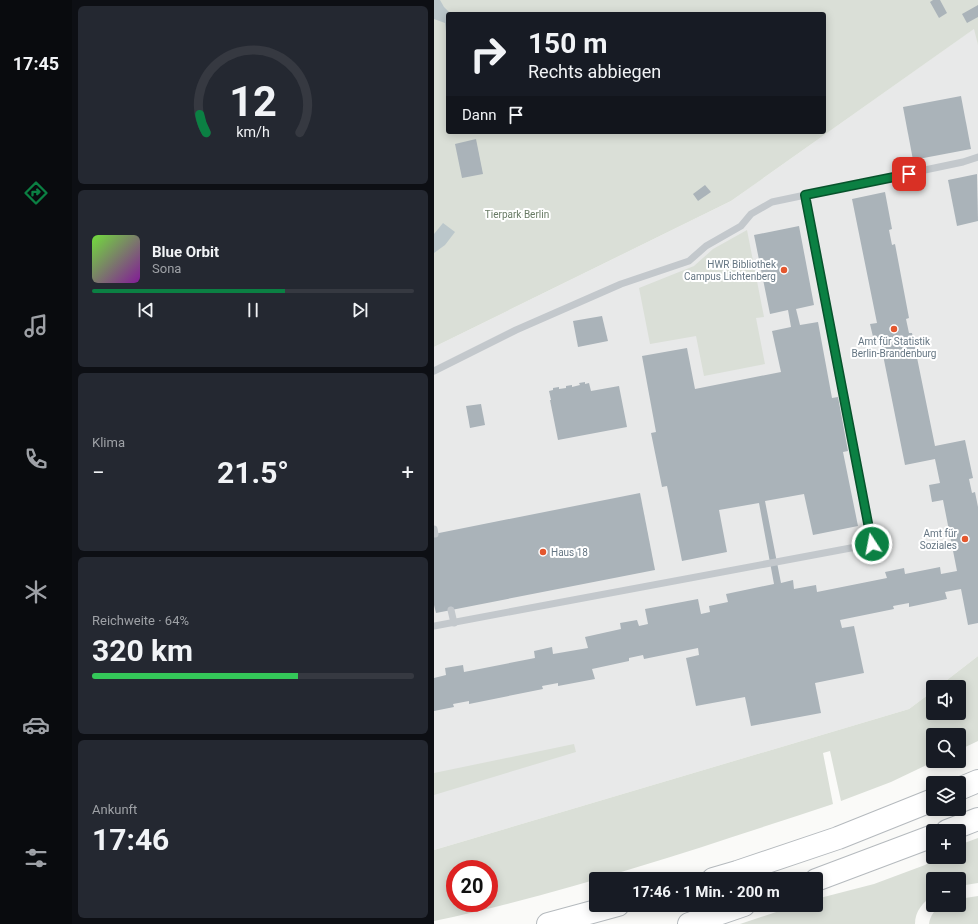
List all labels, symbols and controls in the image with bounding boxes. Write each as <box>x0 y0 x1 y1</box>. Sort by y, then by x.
text: 150 m <box>528 27 607 60</box>
icon: right <box>462 28 514 80</box>
text: 17:45 <box>13 53 59 74</box>
text: Rechts abbiegen <box>528 61 661 82</box>
text: 12 <box>229 77 277 126</box>
icon: arrive <box>505 104 527 126</box>
text: Dann <box>462 106 497 124</box>
text: km/h <box>236 123 270 139</box>
pin <box>892 157 926 191</box>
icon: arrive <box>898 163 920 185</box>
icon: directions <box>22 179 50 207</box>
park label: Tierpark Berlin <box>485 209 549 220</box>
text: Blue Orbit <box>152 243 219 261</box>
place label: HWR Bibliothek Campus Lichtenberg <box>684 259 777 282</box>
text: Sona <box>152 261 181 276</box>
marker: HWR Bibliothek Campus Lichtenberg <box>779 265 789 275</box>
icon: previous <box>135 299 157 321</box>
icon: pause <box>242 299 264 321</box>
icon: next <box>349 299 371 321</box>
icon: music <box>22 312 50 340</box>
marker: Amt für Statistik Berlin-Brandenburg <box>889 324 899 334</box>
place label: Amt für Statistik Berlin-Brandenburg <box>852 336 936 359</box>
text: Klima <box>92 435 125 450</box>
icon: phone <box>22 445 50 473</box>
text: 21.5° <box>217 455 289 490</box>
text: − <box>92 460 105 485</box>
text: + <box>402 460 414 485</box>
position arrow <box>851 523 893 565</box>
place label: Amt für Soziales <box>920 528 958 551</box>
marker: Amt für Soziales <box>960 534 970 544</box>
marker: Haus 18 <box>538 547 548 557</box>
place label: Haus 18 <box>551 547 588 558</box>
icon: climate <box>22 578 50 606</box>
text: Reichweite · 64% <box>92 613 189 628</box>
text: 320 km <box>92 633 193 668</box>
map controls <box>926 680 966 912</box>
button: sound <box>926 680 966 720</box>
icon: car <box>22 711 50 739</box>
button: search <box>926 728 966 768</box>
button: layers <box>926 776 966 816</box>
text: Ankunft <box>92 802 137 817</box>
text: 17:46 <box>92 822 169 857</box>
button: + <box>926 824 966 864</box>
icon: filters <box>22 844 50 872</box>
speed limit sign: 20 <box>446 860 498 912</box>
button: − <box>926 872 966 912</box>
text: 17:46 · 1 Min. · 200 m <box>632 883 780 901</box>

